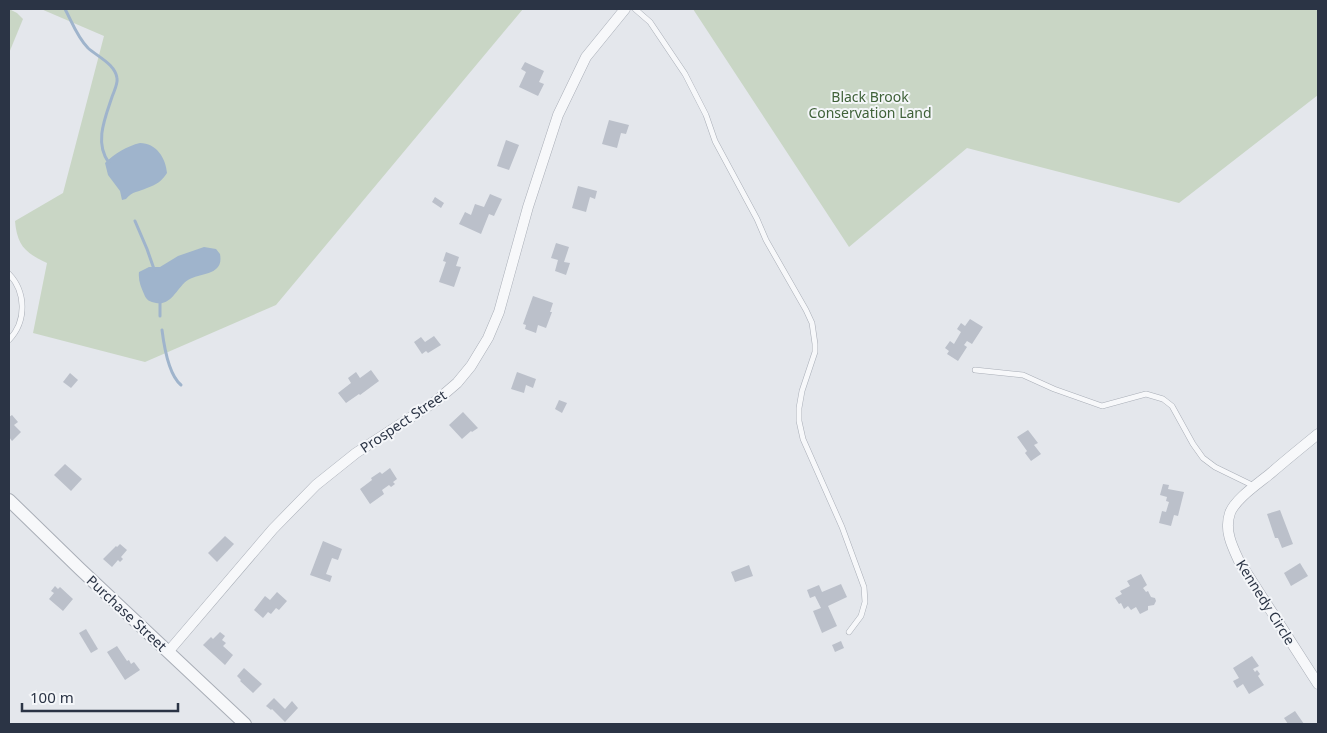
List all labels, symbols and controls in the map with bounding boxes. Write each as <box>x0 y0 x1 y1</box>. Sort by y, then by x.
park label: Black Brook Conservation Land <box>808 87 932 122</box>
street label: Prospect Street <box>356 385 450 457</box>
street label: Kennedy Circle <box>1232 556 1300 648</box>
street label: Purchase Street <box>83 571 171 655</box>
scale bar <box>22 680 179 712</box>
text: 100 m <box>30 687 74 707</box>

